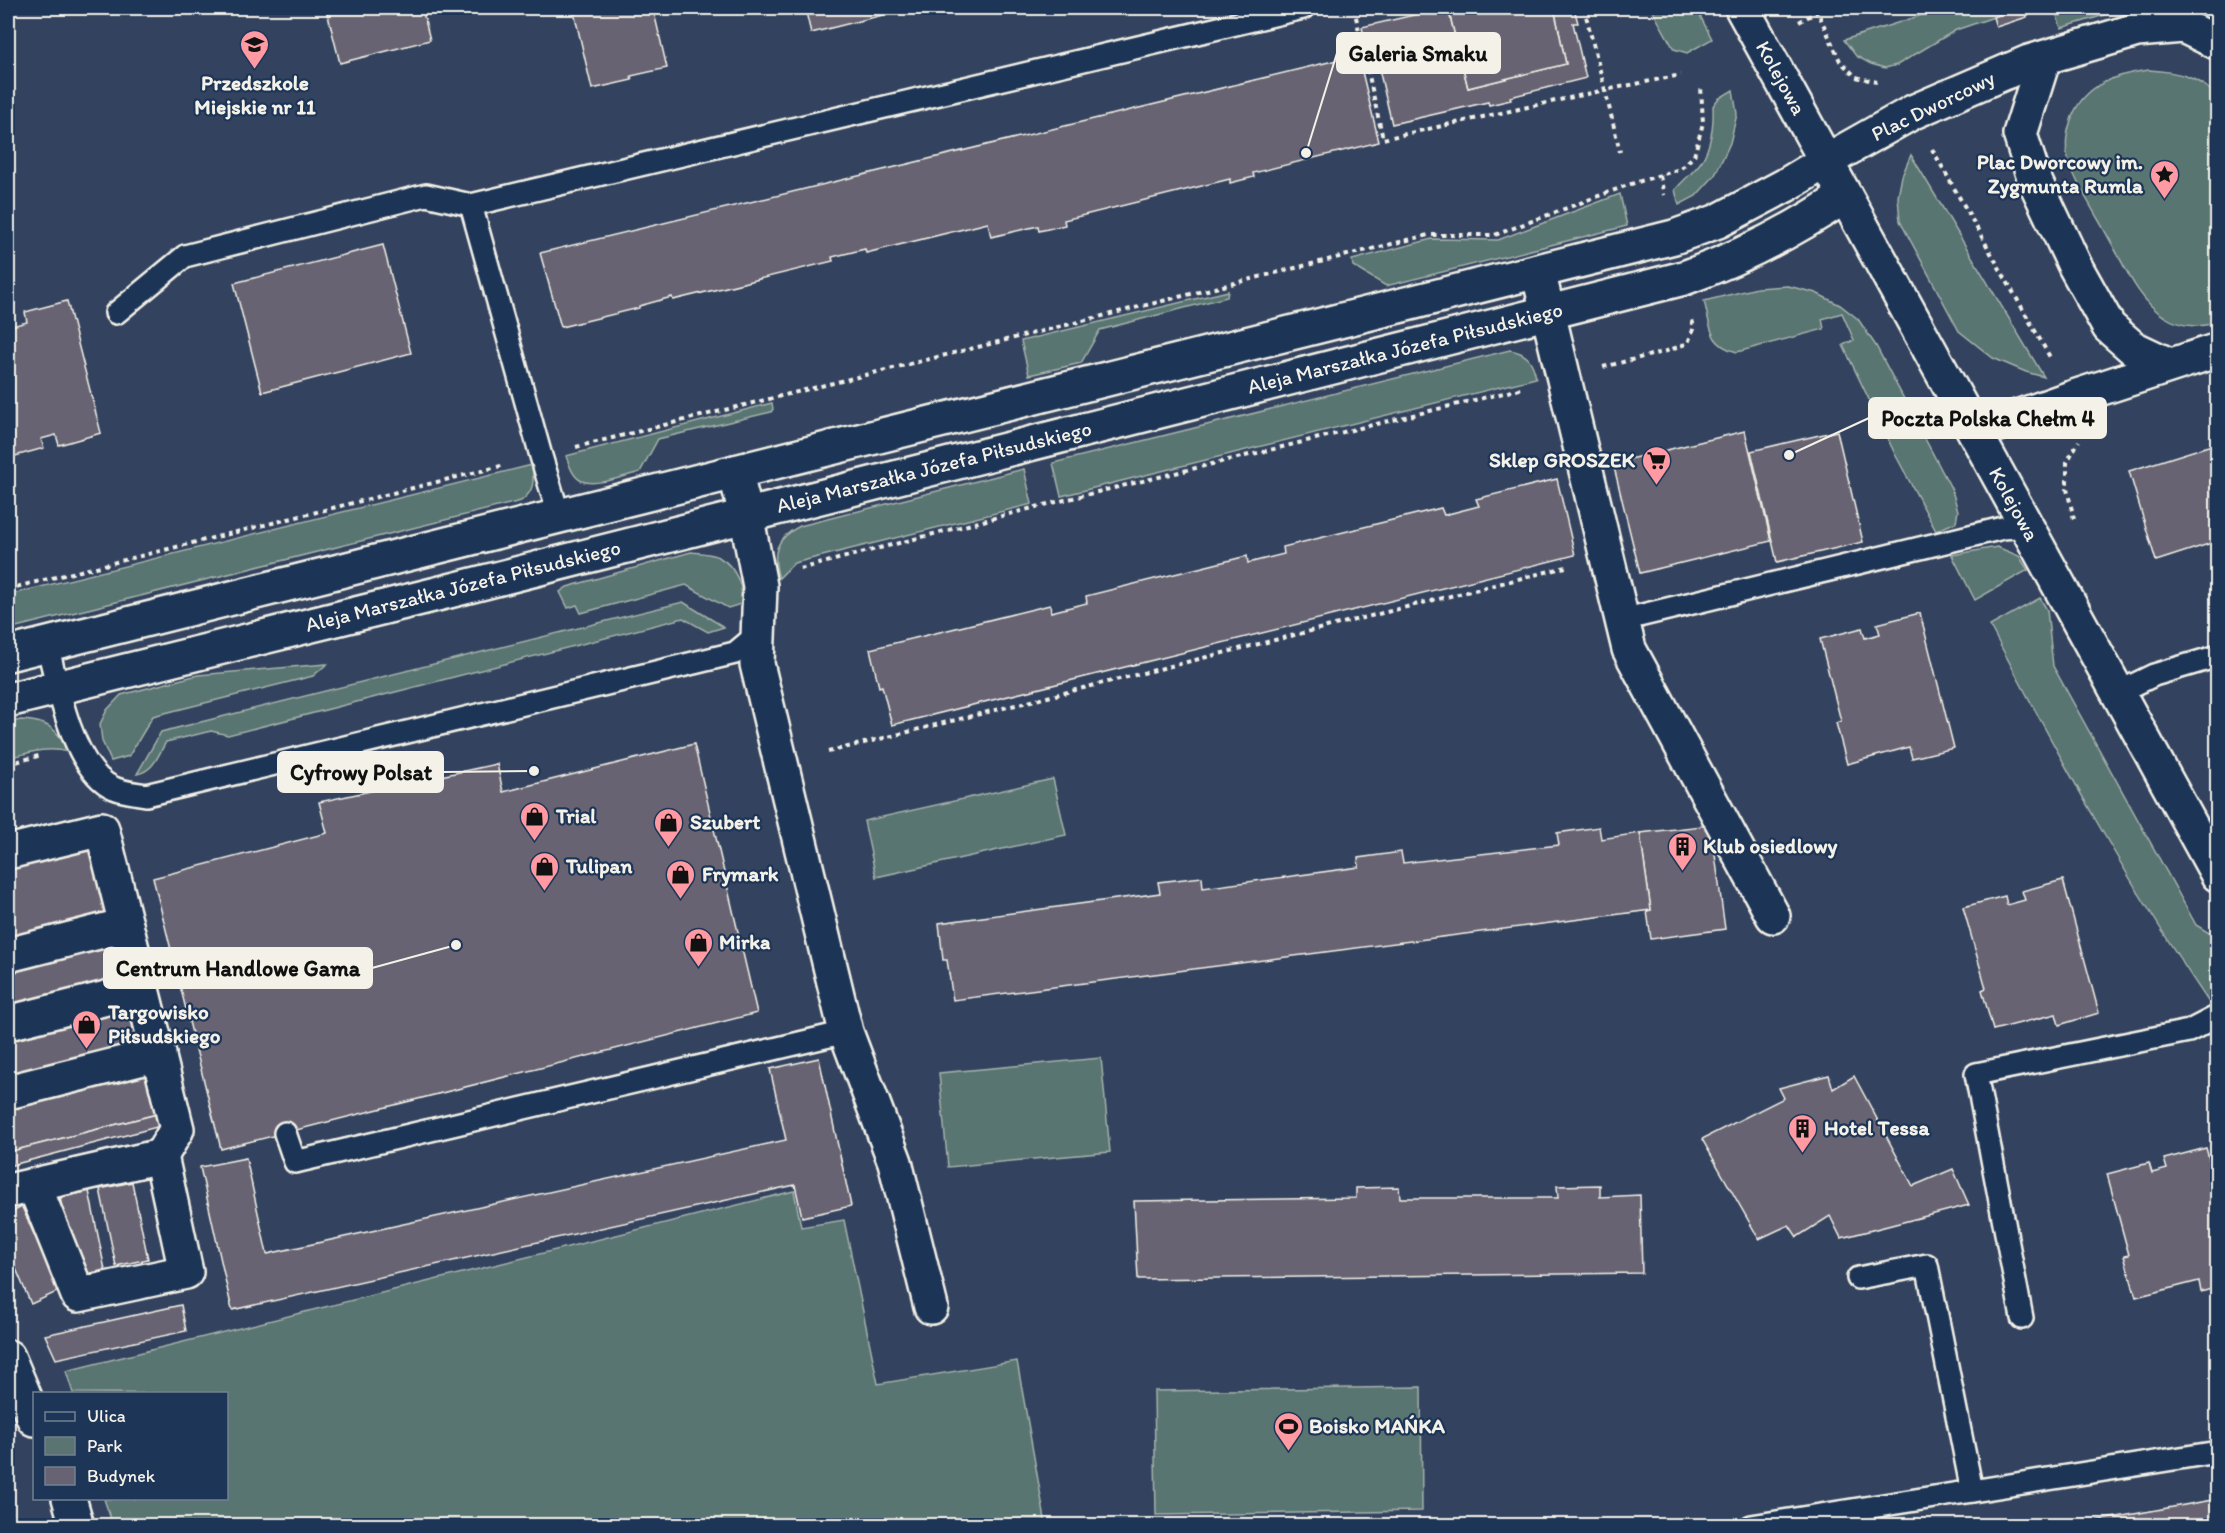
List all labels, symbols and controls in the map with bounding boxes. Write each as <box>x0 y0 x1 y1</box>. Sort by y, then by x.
school or university icon: Przedszkole Miejskie nr 11 <box>239 28 271 70</box>
callout: Galeria Smaku <box>1337 33 1500 73</box>
street label: Kolejowa <box>1751 36 1812 119</box>
text: Galeria Smaku <box>1349 40 1488 67</box>
street label: Plac Dworcowy <box>1867 65 1999 146</box>
place label: Przedszkole Miejskie nr 11 <box>194 70 316 120</box>
place label: Plac Dworcowy im. Zygmunta Rumla <box>1977 149 2144 199</box>
place icon: Plac Dworcowy im. Zygmunta Rumla <box>2148 158 2180 200</box>
street label: Aleja Marszałka Józefa Piłsudskiego <box>1245 296 1565 399</box>
callout: Poczta Polska Chełm 4 <box>1869 398 2106 438</box>
text: Poczta Polska Chełm 4 <box>1881 405 2096 432</box>
street label: Aleja Marszałka Józefa Piłsudskiego <box>774 415 1094 518</box>
supermarket icon: Sklep GROSZEK <box>1640 444 1672 486</box>
place label: Sklep GROSZEK <box>1489 447 1636 473</box>
street label: Kolejowa <box>1984 462 2045 545</box>
street label: Aleja Marszałka Józefa Piłsudskiego <box>303 534 623 637</box>
callout: Cyfrowy Polsat <box>278 752 443 792</box>
text: Cyfrowy Polsat <box>290 759 433 786</box>
shop icon: Trial <box>519 800 551 842</box>
place label: Trial <box>555 803 597 828</box>
shop icon: Szubert <box>653 806 685 848</box>
place label: Szubert <box>690 809 760 834</box>
building icon: Klub osiedlowy <box>1666 830 1698 872</box>
place label: Klub osiedlowy <box>1703 833 1838 859</box>
shop icon: Tulipan <box>529 850 561 892</box>
place label: Tulipan <box>565 853 632 879</box>
shop icon: Frymark <box>665 858 697 900</box>
place label: Frymark <box>702 861 779 887</box>
shop icon: Mirka <box>682 926 714 968</box>
place label: Mirka <box>719 929 771 954</box>
callout: Centrum Handlowe Gama <box>104 948 372 988</box>
text: Centrum Handlowe Gama <box>116 955 361 982</box>
place label: Targowisko Piłsudskiego <box>107 999 221 1049</box>
shop icon: Targowisko Piłsudskiego <box>71 1008 103 1050</box>
building icon: Hotel Tessa <box>1787 1112 1819 1154</box>
place label: Hotel Tessa <box>1824 1115 1930 1140</box>
legend <box>33 1392 228 1500</box>
text: Ulica <box>87 1405 126 1427</box>
sports icon: Boisko MAŃKA <box>1272 1410 1304 1452</box>
place label: Boisko MAŃKA <box>1309 1413 1445 1438</box>
text: Park <box>87 1435 122 1457</box>
text: Budynek <box>87 1465 156 1487</box>

